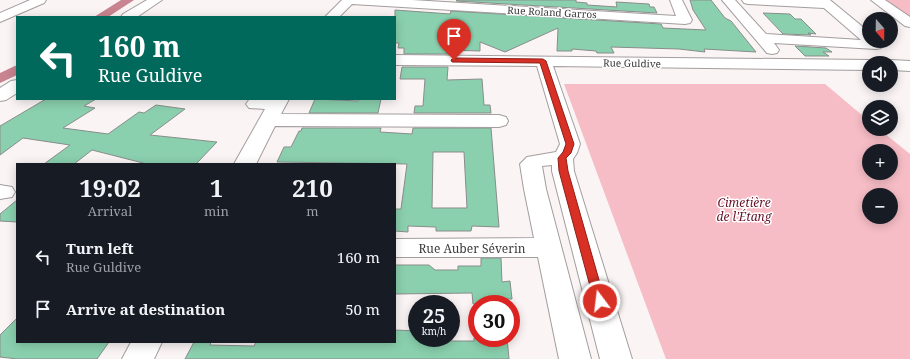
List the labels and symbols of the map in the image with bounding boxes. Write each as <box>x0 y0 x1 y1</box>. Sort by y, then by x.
street label: Rue Roland Garros <box>507 3 598 21</box>
north arrow <box>862 12 898 48</box>
pin <box>437 19 471 60</box>
street label: Rue Guldive <box>603 55 661 71</box>
park label: Cimetière de l'Étang <box>717 194 773 225</box>
street label: Rue Auber Séverin <box>419 240 526 257</box>
position arrow <box>579 280 621 322</box>
speed limit sign: 30 <box>468 295 520 347</box>

